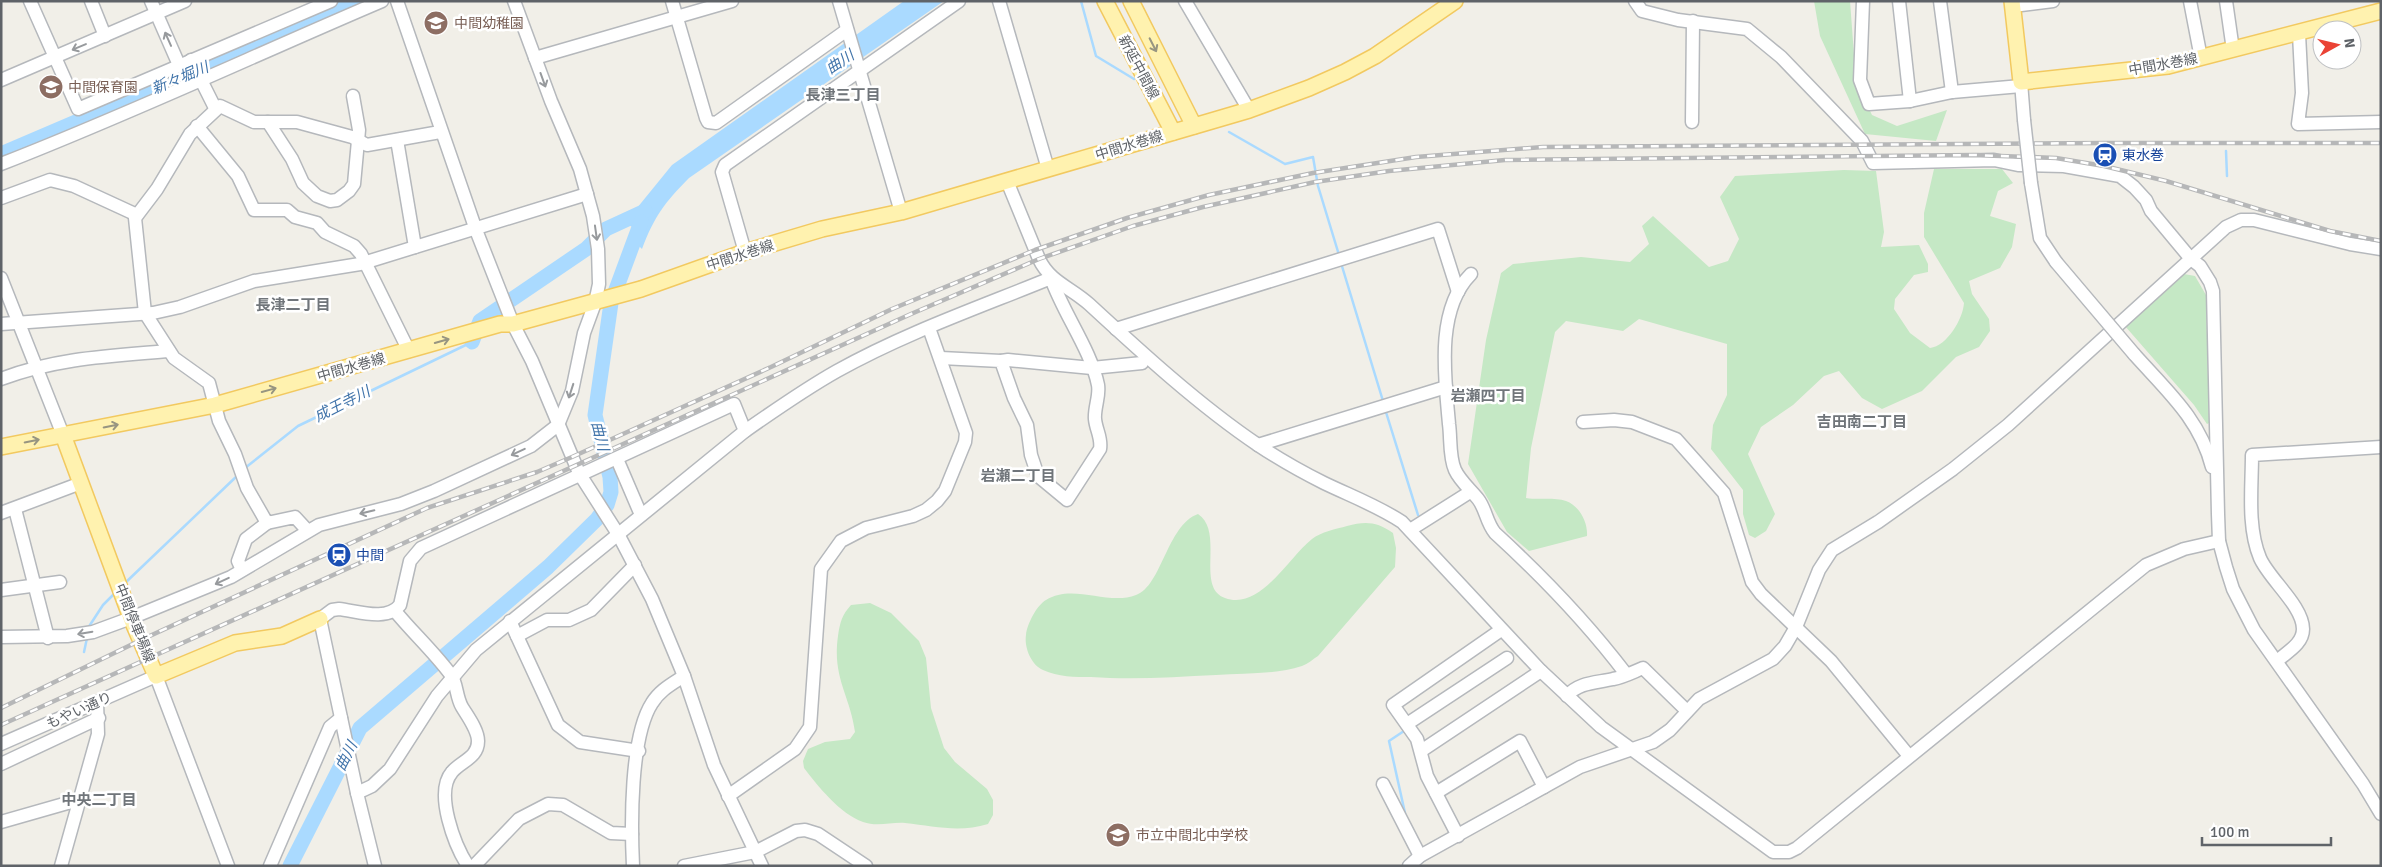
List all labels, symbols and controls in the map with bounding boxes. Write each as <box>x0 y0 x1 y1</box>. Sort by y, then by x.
school or university icon: 中間幼稚園 <box>423 10 449 36</box>
place label: 中間幼稚園 <box>454 15 524 32</box>
north arrow <box>2312 20 2362 70</box>
one-way arrow <box>162 32 172 47</box>
street label: 新延中間線 <box>1115 32 1162 102</box>
one-way arrow <box>1149 37 1158 52</box>
text: N <box>2340 37 2358 49</box>
one-way arrow <box>72 42 87 52</box>
water label: 曲川 <box>823 45 859 78</box>
street label: 中間水巻線 <box>2127 50 2199 79</box>
water label: 新々堀川 <box>149 57 213 98</box>
one-way arrow <box>539 71 548 87</box>
school or university icon: 中間保育園 <box>38 74 64 100</box>
place label: 中間保育園 <box>68 79 138 96</box>
district label: 長津三丁目 <box>805 86 881 104</box>
street label: 中間水巻線 <box>1093 127 1165 164</box>
station icon: 東水巻 <box>2092 142 2118 168</box>
place label: 東水巻 <box>2122 147 2164 164</box>
one-way arrow <box>591 225 601 241</box>
street label: 中間水巻線 <box>704 237 776 274</box>
district label: 長津二丁目 <box>255 296 331 314</box>
one-way arrow <box>434 335 450 345</box>
street label: 中間水巻線 <box>315 350 387 385</box>
water label: 成王寺川 <box>311 381 375 426</box>
one-way arrow <box>566 383 576 399</box>
one-way arrow <box>261 385 277 394</box>
district label: 岩瀬四丁目 <box>1450 387 1526 405</box>
district label: 吉田南二丁目 <box>1817 413 1907 431</box>
water label: 曲川 <box>588 419 613 455</box>
one-way arrow <box>102 420 118 430</box>
one-way arrow <box>24 436 40 445</box>
one-way arrow <box>511 447 526 457</box>
district label: 岩瀬二丁目 <box>980 467 1056 485</box>
one-way arrow <box>360 508 376 517</box>
station icon: 中間 <box>326 542 352 568</box>
place label: 中間 <box>356 547 384 564</box>
one-way arrow <box>215 577 230 586</box>
street label: 中間停車場線 <box>111 581 158 665</box>
one-way arrow <box>77 629 93 639</box>
street label: もやい通り <box>44 688 115 732</box>
water label: 曲川 <box>331 737 362 773</box>
district label: 中央二丁目 <box>61 791 137 809</box>
scale bar <box>2202 814 2331 846</box>
school or university icon: 市立中間北中学校 <box>1105 822 1131 848</box>
text: 100 m <box>2210 823 2250 841</box>
place label: 市立中間北中学校 <box>1136 827 1248 844</box>

